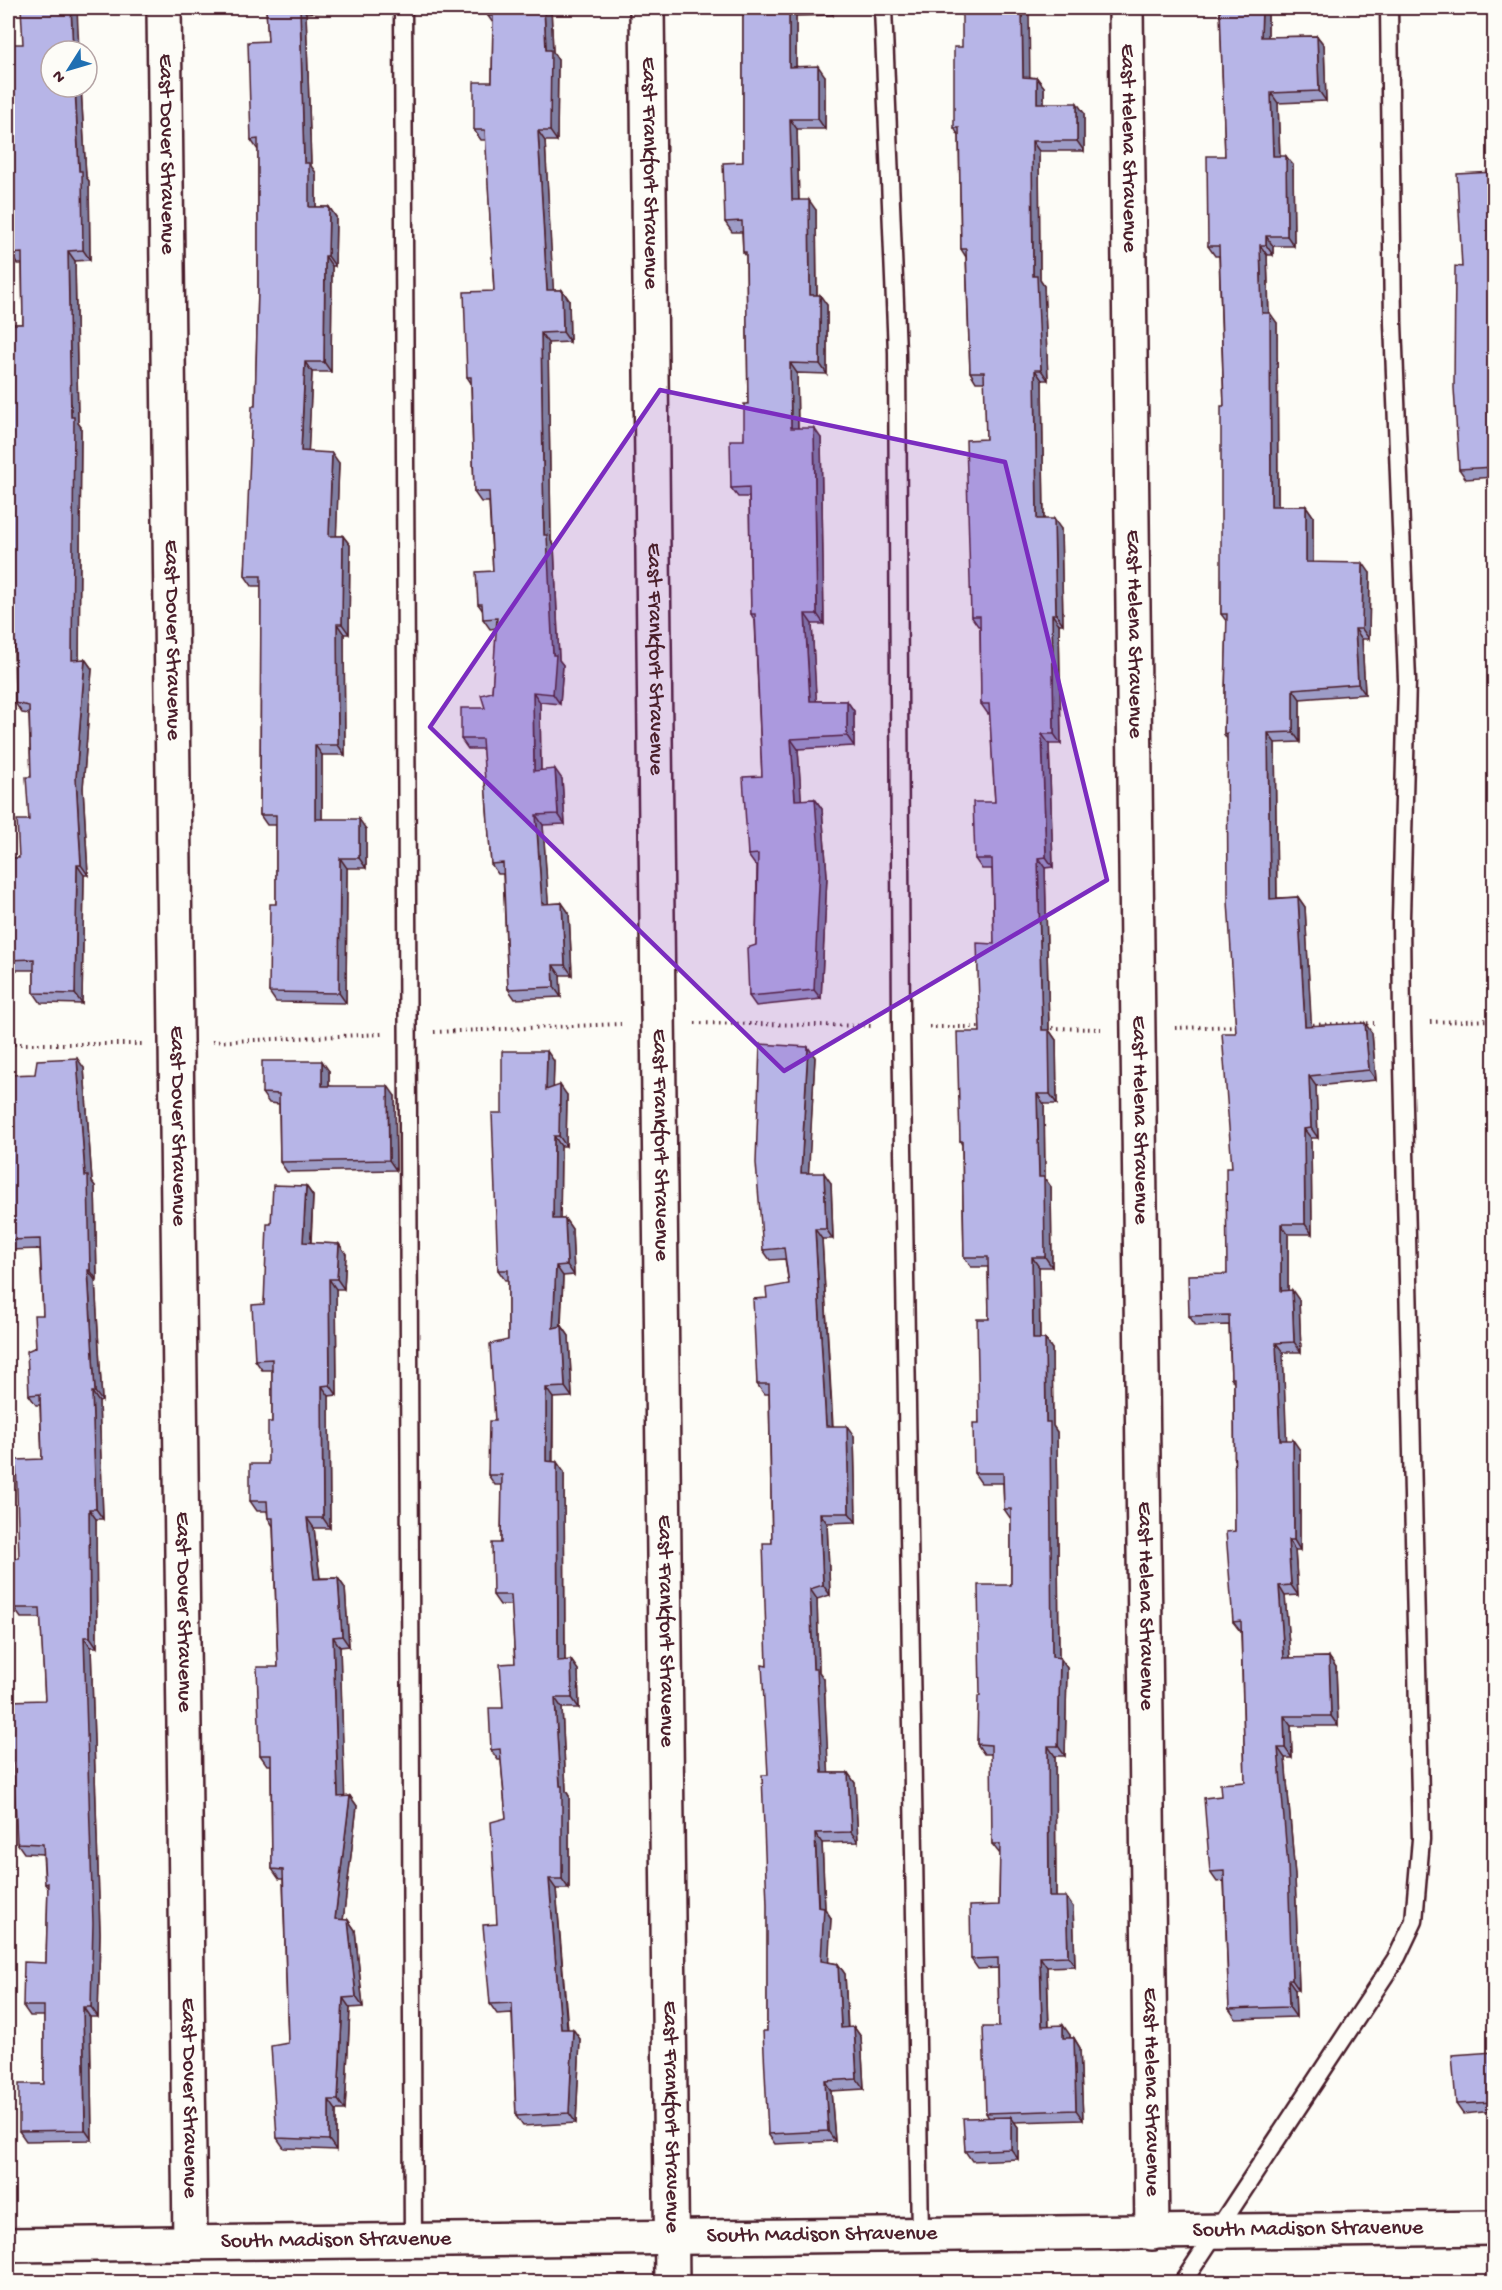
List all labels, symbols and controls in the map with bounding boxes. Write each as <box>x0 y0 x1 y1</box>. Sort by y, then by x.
north arrow <box>39 39 99 99</box>
street label: East Helena Stravenue <box>1113 43 1142 253</box>
street label: East Dover Stravenue <box>152 54 180 255</box>
street label: East Frankfort Stravenue <box>635 57 663 290</box>
text: N <box>49 66 71 86</box>
street label: East Helena Stravenue <box>1119 529 1148 739</box>
street label: East Dover Stravenue <box>157 540 186 741</box>
street label: East Frankfort Stravenue <box>640 543 668 776</box>
street label: East Helena Stravenue <box>1125 1015 1153 1225</box>
street label: East Dover Stravenue <box>163 1026 191 1227</box>
street label: East Frankfort Stravenue <box>645 1029 674 1262</box>
street label: East Helena Stravenue <box>1130 1501 1159 1711</box>
street label: East Dover Stravenue <box>168 1511 197 1713</box>
street label: East Frankfort Stravenue <box>651 1515 679 1748</box>
street label: East Helena Stravenue <box>1136 1987 1165 2197</box>
street label: East Dover Stravenue <box>174 1997 202 2199</box>
street label: East Frankfort Stravenue <box>656 2001 684 2234</box>
street label: South Madison Stravenue <box>1192 2216 1424 2244</box>
street label: South Madison Stravenue <box>706 2221 938 2250</box>
street label: South Madison Stravenue <box>220 2227 452 2256</box>

